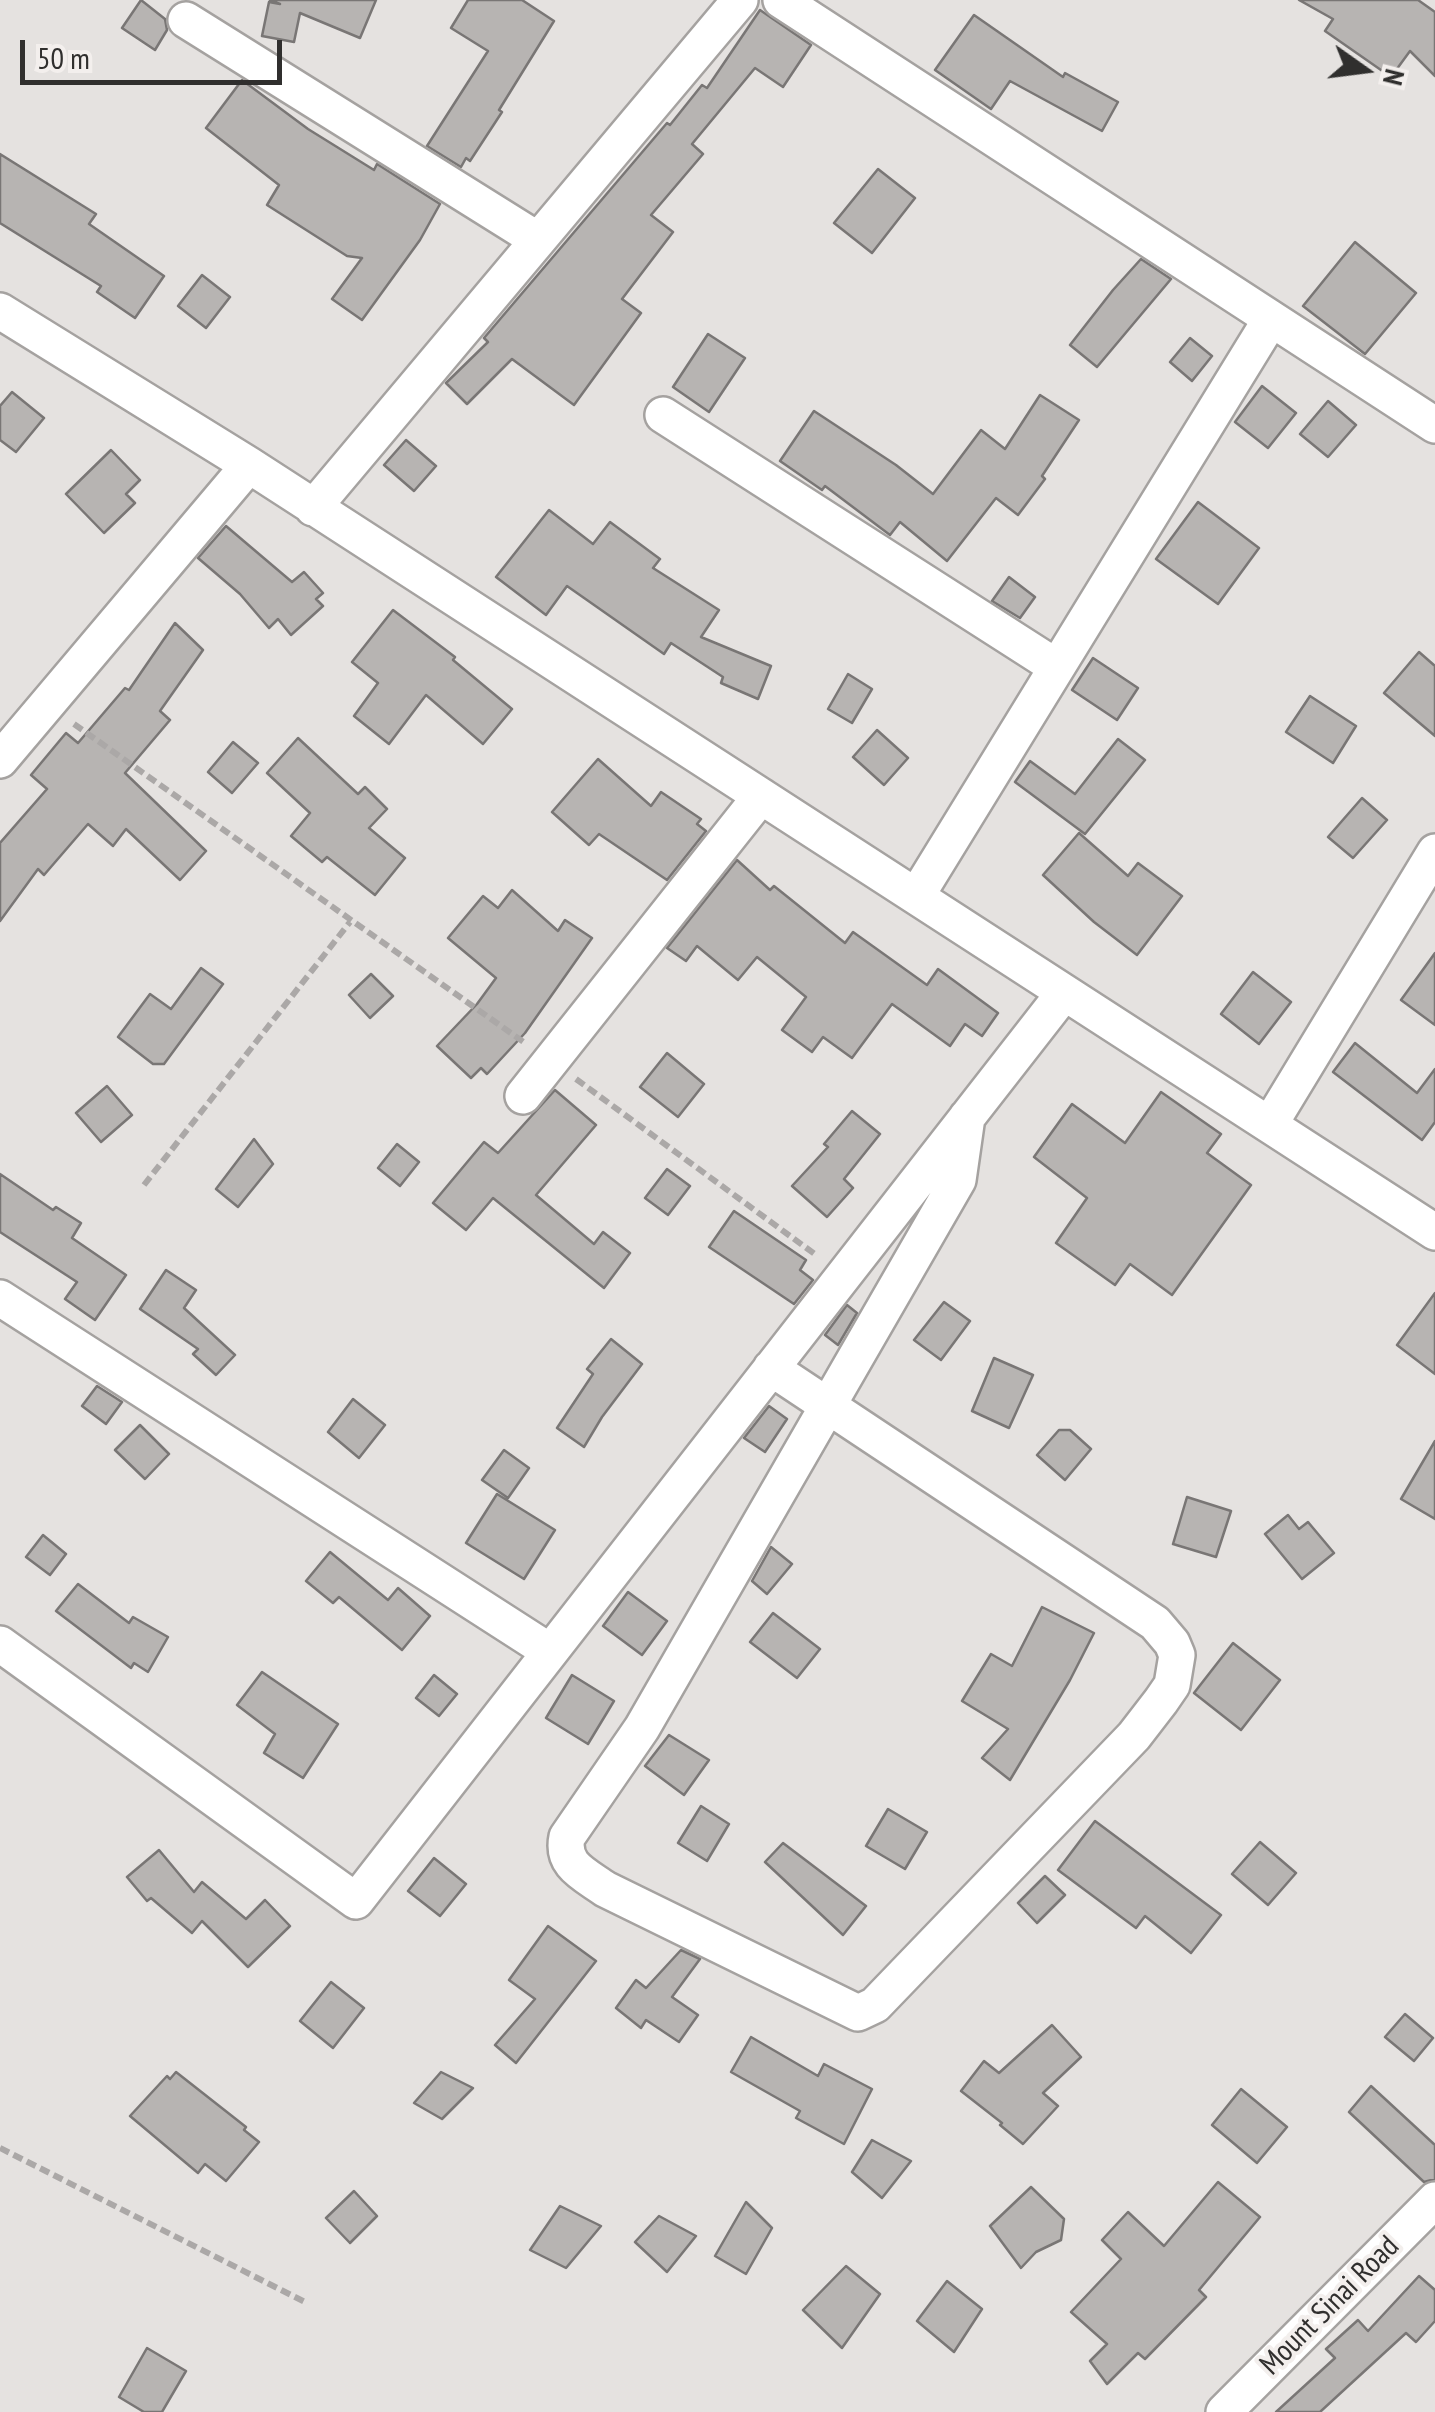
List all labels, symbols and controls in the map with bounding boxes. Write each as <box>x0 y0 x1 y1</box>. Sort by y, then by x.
scale bar <box>25 20 288 82</box>
north arrow <box>1315 20 1415 120</box>
text: 50 m <box>37 38 90 77</box>
text: N <box>1375 66 1414 89</box>
street label: Mount Sinai Road <box>1253 2229 1407 2383</box>

